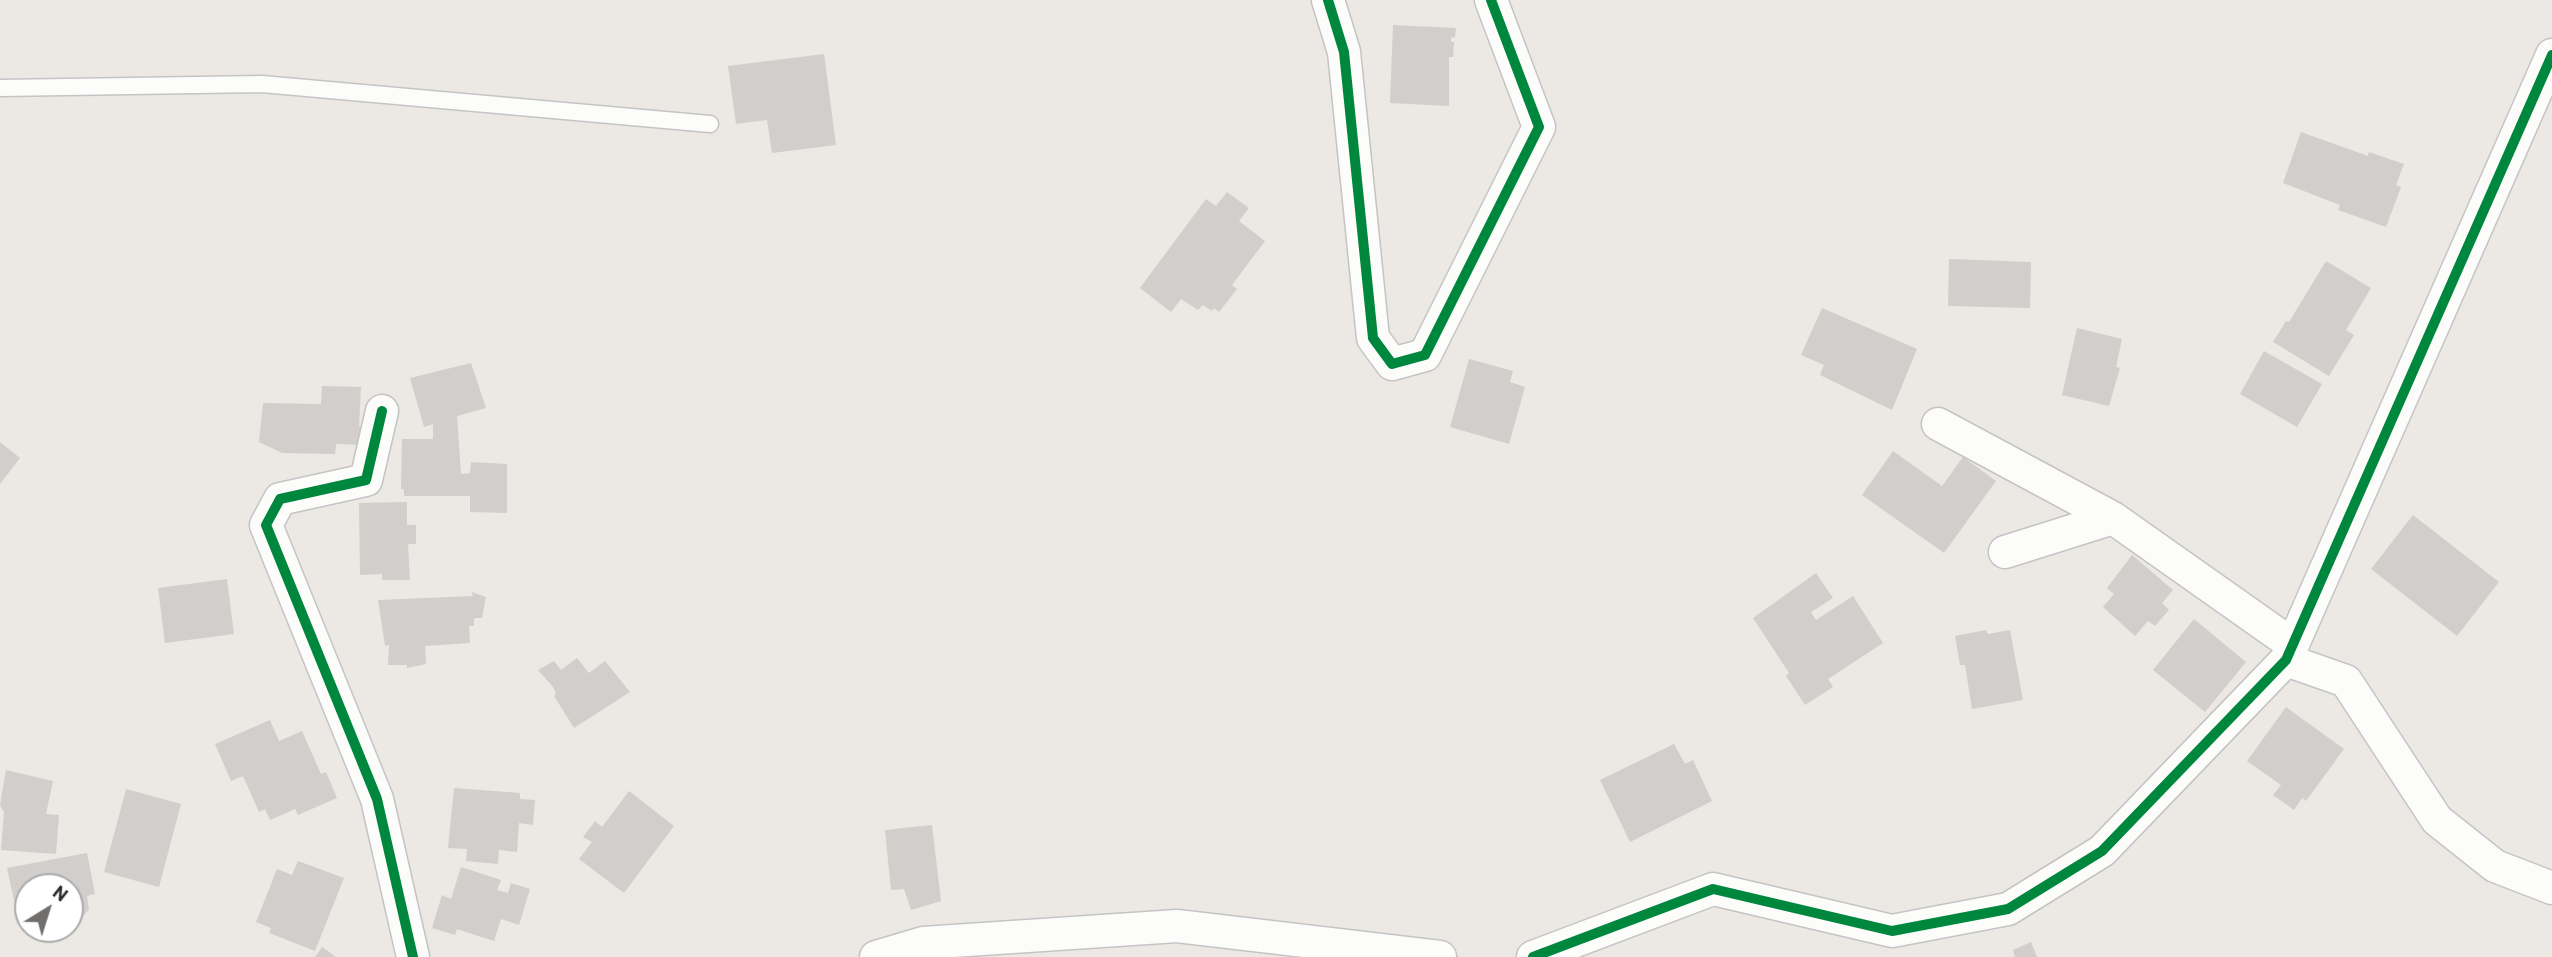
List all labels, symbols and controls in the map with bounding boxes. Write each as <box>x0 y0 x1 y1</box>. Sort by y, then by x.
north arrow <box>14 873 84 943</box>
text: N <box>49 880 73 906</box>

